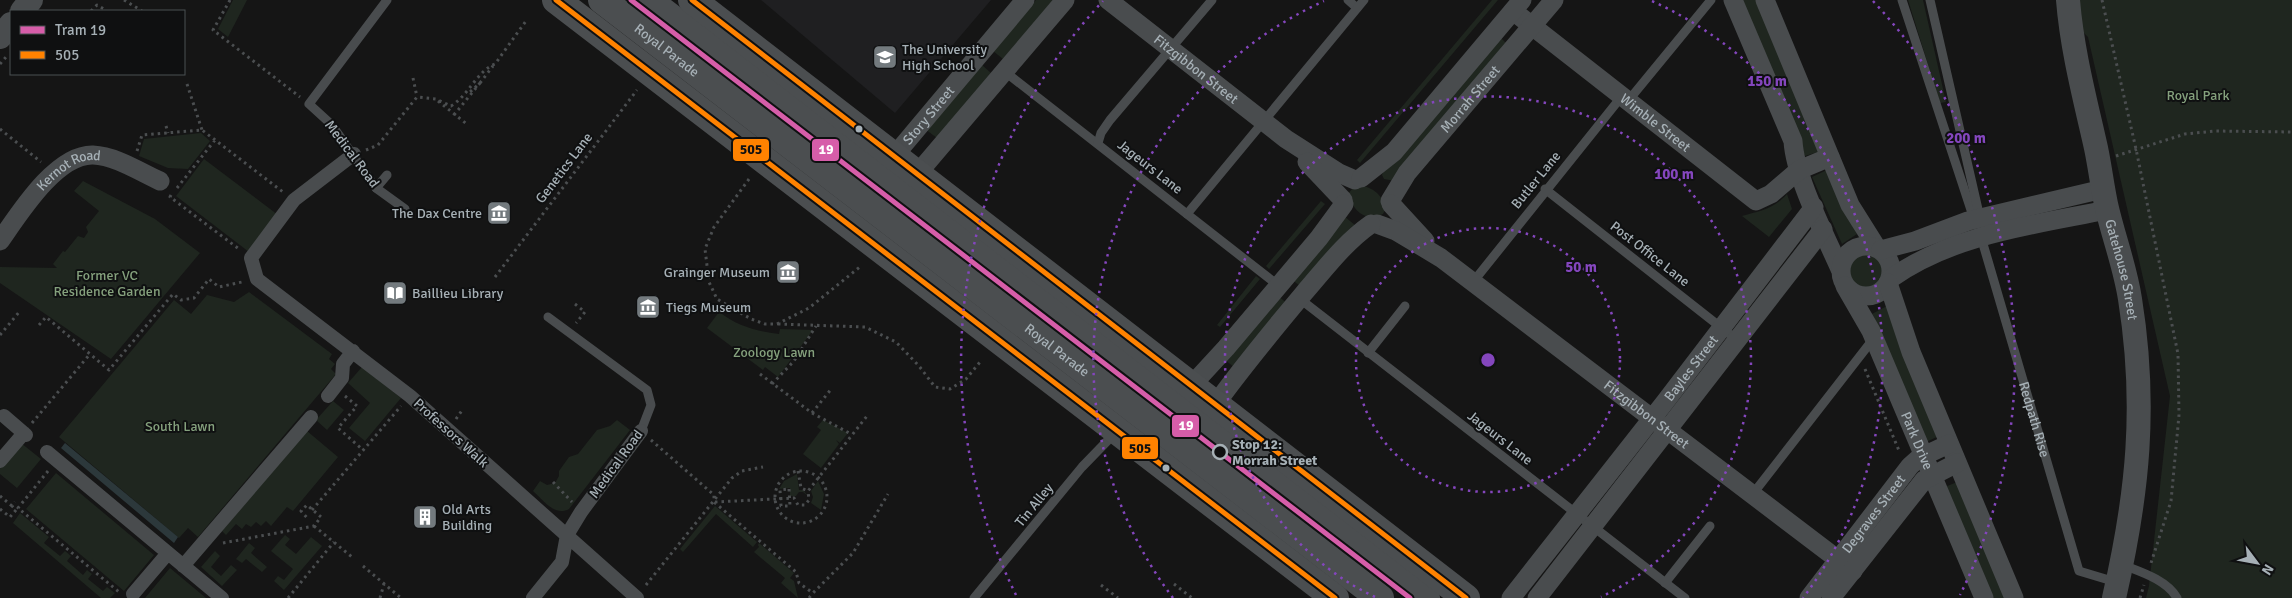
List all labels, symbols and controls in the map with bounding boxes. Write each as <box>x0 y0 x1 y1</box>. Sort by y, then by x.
legend <box>10 10 185 75</box>
street label: Royal Parade <box>631 20 703 80</box>
text: Tram 19 <box>55 21 106 39</box>
street label: Fitzgibbon Street <box>1151 31 1242 107</box>
place label: The University High School <box>902 41 987 74</box>
school or university icon: The University High School <box>872 44 898 70</box>
text: 505 <box>55 46 79 64</box>
street label: Morrah Street <box>1437 62 1503 136</box>
text: 150 m <box>1747 72 1787 90</box>
street label: Story Street <box>899 82 958 148</box>
park label: Royal Park <box>2167 87 2229 104</box>
street label: Wimble Street <box>1617 90 1694 155</box>
street label: Medical Road <box>321 117 383 191</box>
unlabelled marker <box>854 124 864 134</box>
street label: Genetics Lane <box>532 129 596 207</box>
text: 200 m <box>1946 129 1986 147</box>
street label: Jageurs Lane <box>1114 136 1186 198</box>
line badge: 505 <box>732 138 770 162</box>
line badge: 19 <box>811 138 840 162</box>
text: 505 <box>740 141 762 158</box>
text: 19 <box>818 141 834 158</box>
street label: Kernot Road <box>33 146 102 194</box>
street label: Butler Lane <box>1508 148 1564 212</box>
text: 100 m <box>1654 165 1694 183</box>
museum icon: The Dax Centre <box>486 200 512 226</box>
place label: The Dax Centre <box>392 205 482 222</box>
street label: Gatehouse Street <box>2102 217 2141 321</box>
street label: Post Office Lane <box>1607 218 1693 290</box>
text: 50 m <box>1565 258 1597 276</box>
museum icon: Grainger Museum <box>775 259 801 285</box>
place label: Grainger Museum <box>664 264 770 281</box>
park label: Former VC Residence Garden <box>53 267 161 300</box>
library icon: Baillieu Library <box>382 280 408 306</box>
place label: Baillieu Library <box>412 285 504 302</box>
museum icon: Tiegs Museum <box>635 294 661 320</box>
place label: Tiegs Museum <box>666 299 751 316</box>
street label: Royal Parade <box>1021 320 1093 380</box>
street label: Bayles Street <box>1660 332 1722 404</box>
park label: Zoology Lawn <box>733 344 815 361</box>
centre of rings <box>1479 351 1497 369</box>
street label: Fitzgibbon Street <box>1601 376 1693 452</box>
street label: Redpath Rise <box>2015 379 2054 459</box>
street label: Professors Walk <box>410 395 492 471</box>
street label: Jageurs Lane <box>1464 407 1536 469</box>
street label: Park Drive <box>1898 409 1937 472</box>
line badge: 19 <box>1171 414 1200 438</box>
text: 19 <box>1178 417 1194 434</box>
park label: South Lawn <box>145 418 215 435</box>
street label: Medical Road <box>586 427 646 501</box>
line badge: 505 <box>1121 436 1159 460</box>
place label: Stop 12: Morrah Street <box>1232 436 1318 469</box>
text: 505 <box>1129 440 1151 457</box>
marker: Stop 12: Morrah Street <box>1212 444 1228 460</box>
unlabelled marker <box>1161 463 1171 473</box>
street label: Degraves Street <box>1838 471 1909 556</box>
street label: Tin Alley <box>1011 479 1057 530</box>
place label: Old Arts Building <box>442 501 492 534</box>
building icon: Old Arts Building <box>412 504 438 530</box>
north arrow <box>2232 538 2282 588</box>
text: N <box>2258 561 2277 578</box>

